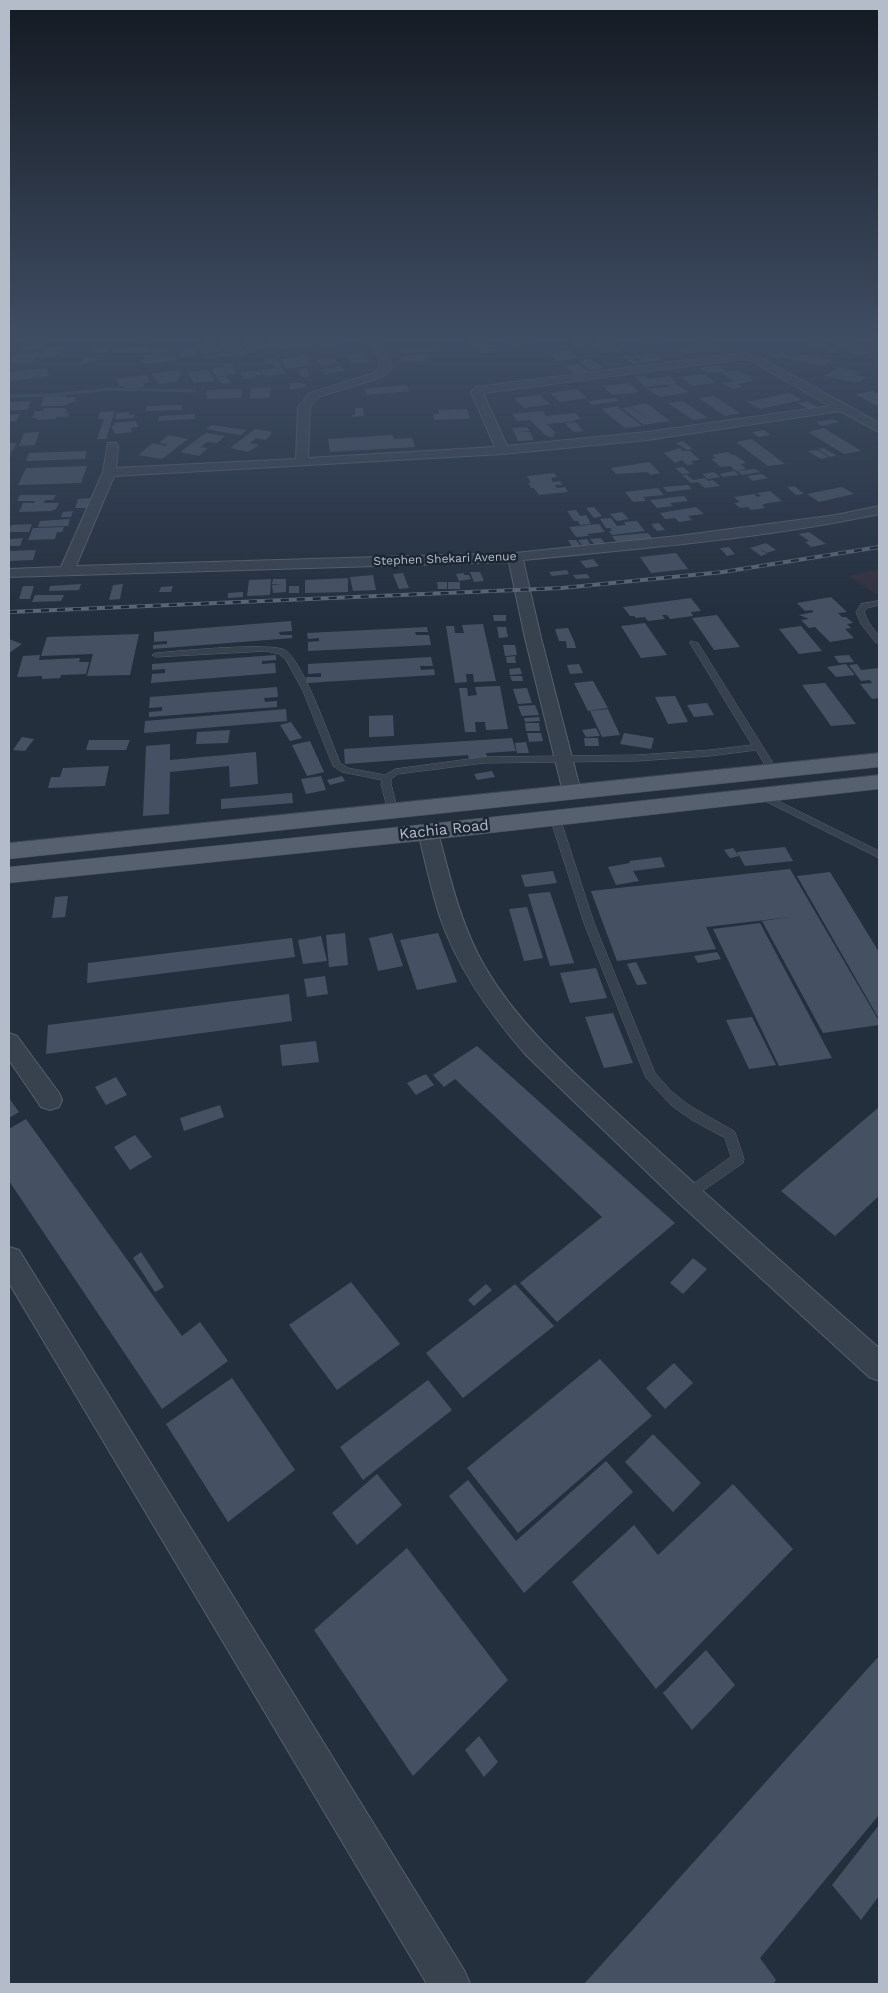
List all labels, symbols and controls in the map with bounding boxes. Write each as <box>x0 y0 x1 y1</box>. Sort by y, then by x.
street label: Stephen Shekari Avenue <box>373 549 517 569</box>
street label: Kachia Road <box>398 816 490 844</box>

